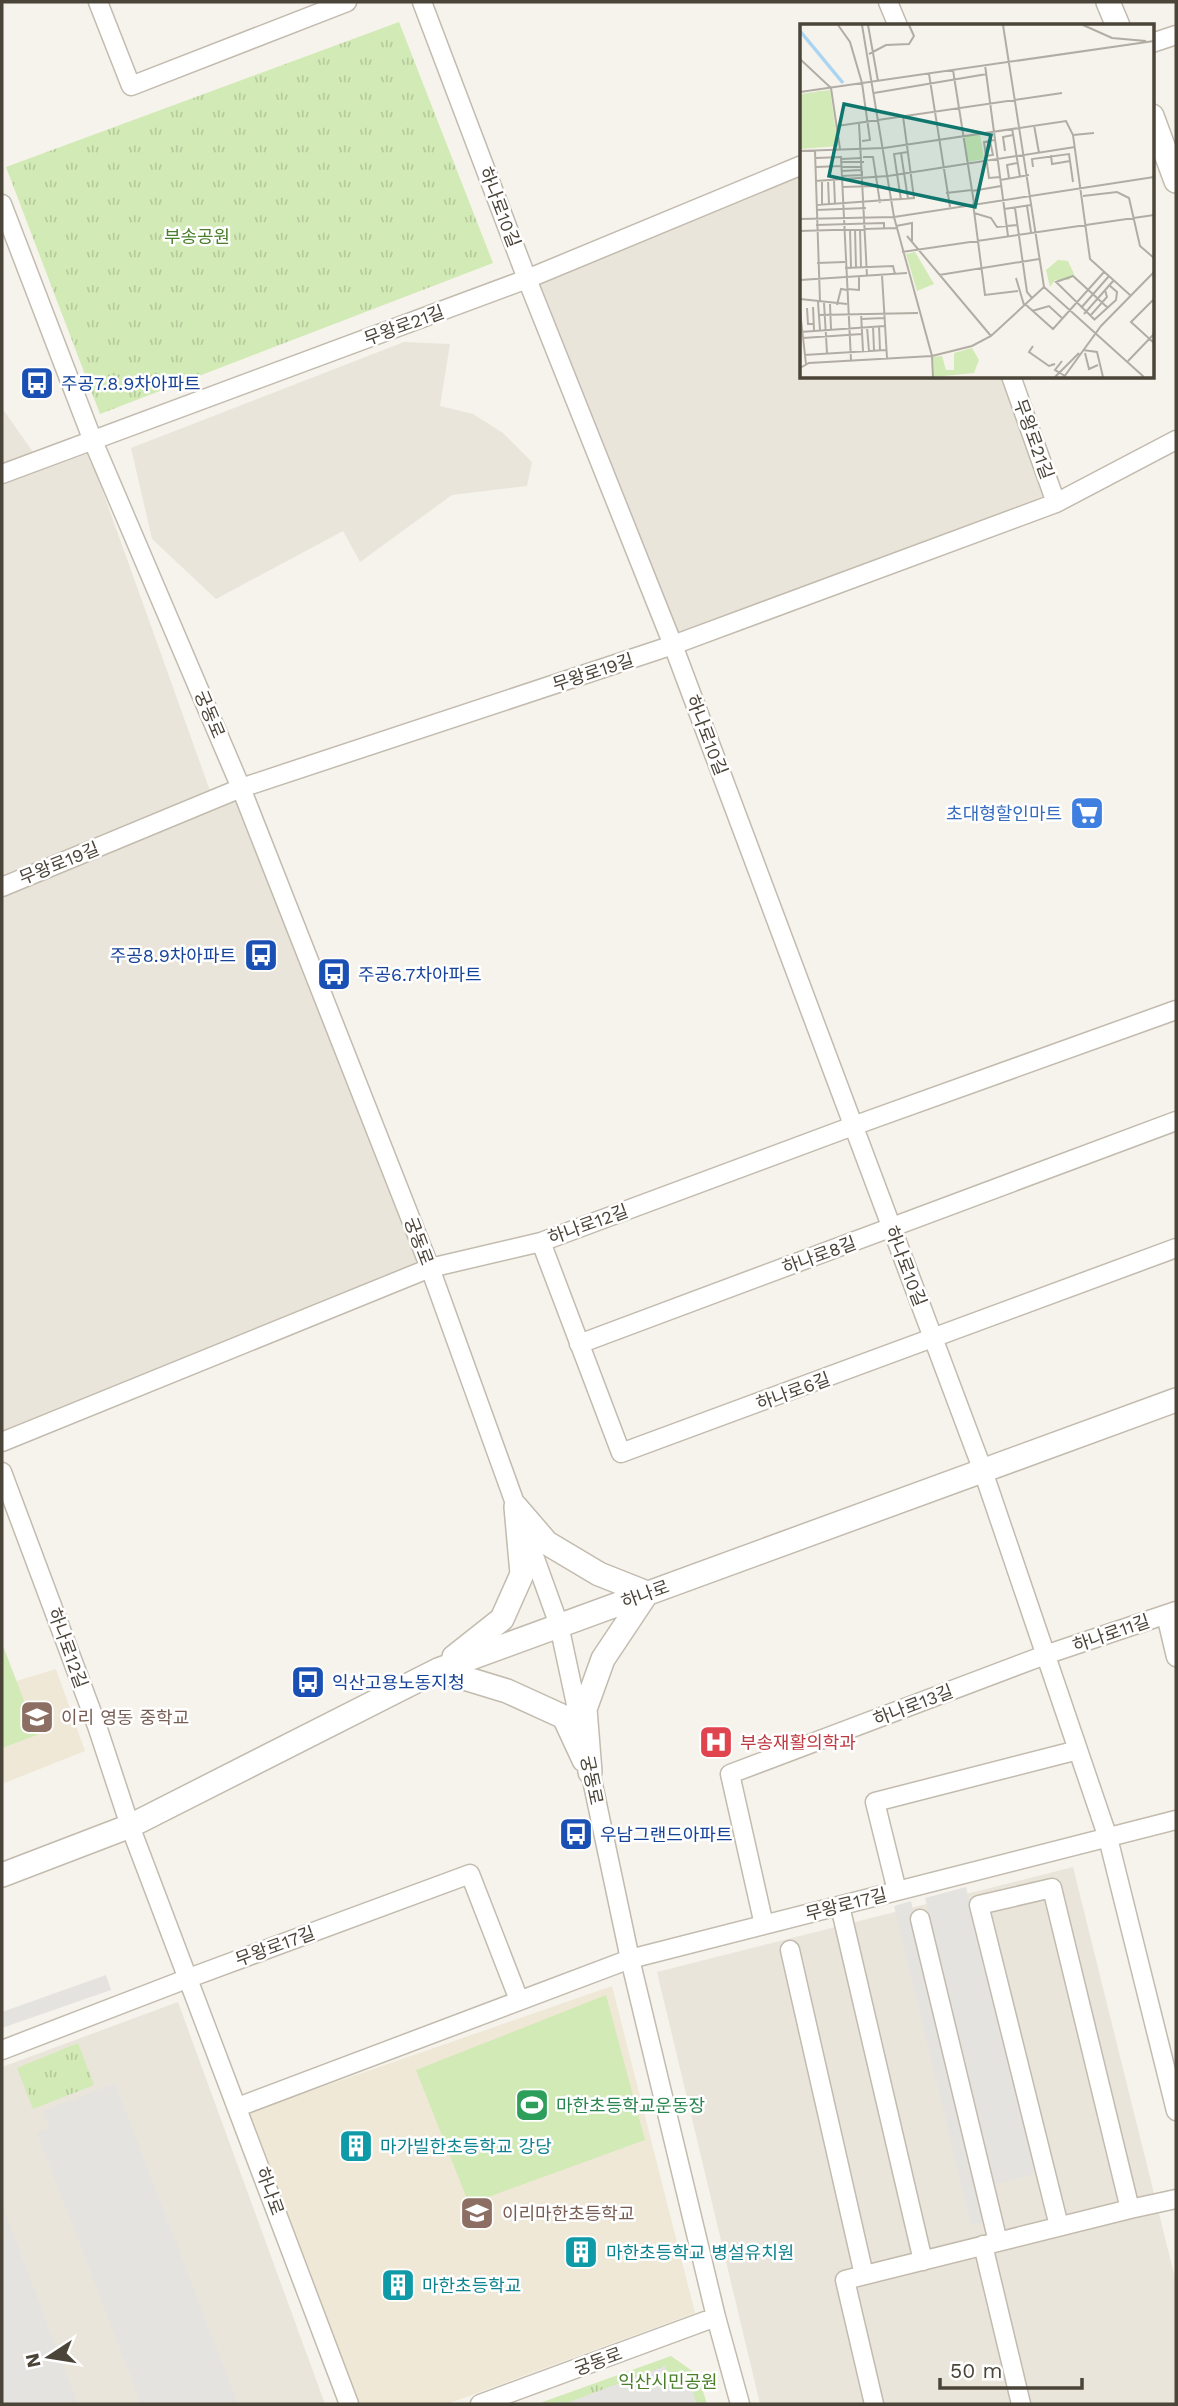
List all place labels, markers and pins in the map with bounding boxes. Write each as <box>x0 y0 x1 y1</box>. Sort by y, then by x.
bus stop icon: 주공7.8.9차아파트 <box>18 364 56 402</box>
place label: 주공7.8.9차아파트 <box>61 373 201 394</box>
supermarket icon: 초대형할인마트 <box>1068 794 1106 832</box>
place label: 초대형할인마트 <box>946 803 1062 824</box>
bus stop icon: 주공8.9차아파트 <box>242 936 280 974</box>
place label: 주공8.9차아파트 <box>110 945 236 966</box>
bus stop icon: 주공6.7차아파트 <box>315 955 353 993</box>
place label: 주공6.7차아파트 <box>358 964 482 985</box>
bus stop icon: 익산고용노동지청 <box>289 1663 327 1701</box>
place label: 익산고용노동지청 <box>332 1672 464 1693</box>
school or university icon: 이리 영동 중학교 <box>18 1698 56 1736</box>
place label: 이리 영동 중학교 <box>61 1707 189 1728</box>
hospital icon: 부송재활의학과 <box>697 1723 735 1761</box>
place label: 부송재활의학과 <box>740 1732 856 1753</box>
bus stop icon: 우남그랜드아파트 <box>557 1815 595 1853</box>
place label: 우남그랜드아파트 <box>600 1824 732 1845</box>
sports icon: 마한초등학교운동장 <box>513 2086 551 2124</box>
place label: 마한초등학교운동장 <box>556 2095 705 2116</box>
building icon: 마가빌한초등학교 강당 <box>337 2127 375 2165</box>
place label: 마가빌한초등학교 강당 <box>380 2136 552 2157</box>
school or university icon: 이리마한초등학교 <box>458 2194 496 2232</box>
place label: 이리마한초등학교 <box>502 2203 634 2224</box>
building icon: 마한초등학교 병설유치원 <box>562 2233 600 2271</box>
place label: 마한초등학교 병설유치원 <box>606 2242 794 2263</box>
building icon: 마한초등학교 <box>379 2266 417 2304</box>
place label: 마한초등학교 <box>422 2275 521 2296</box>

